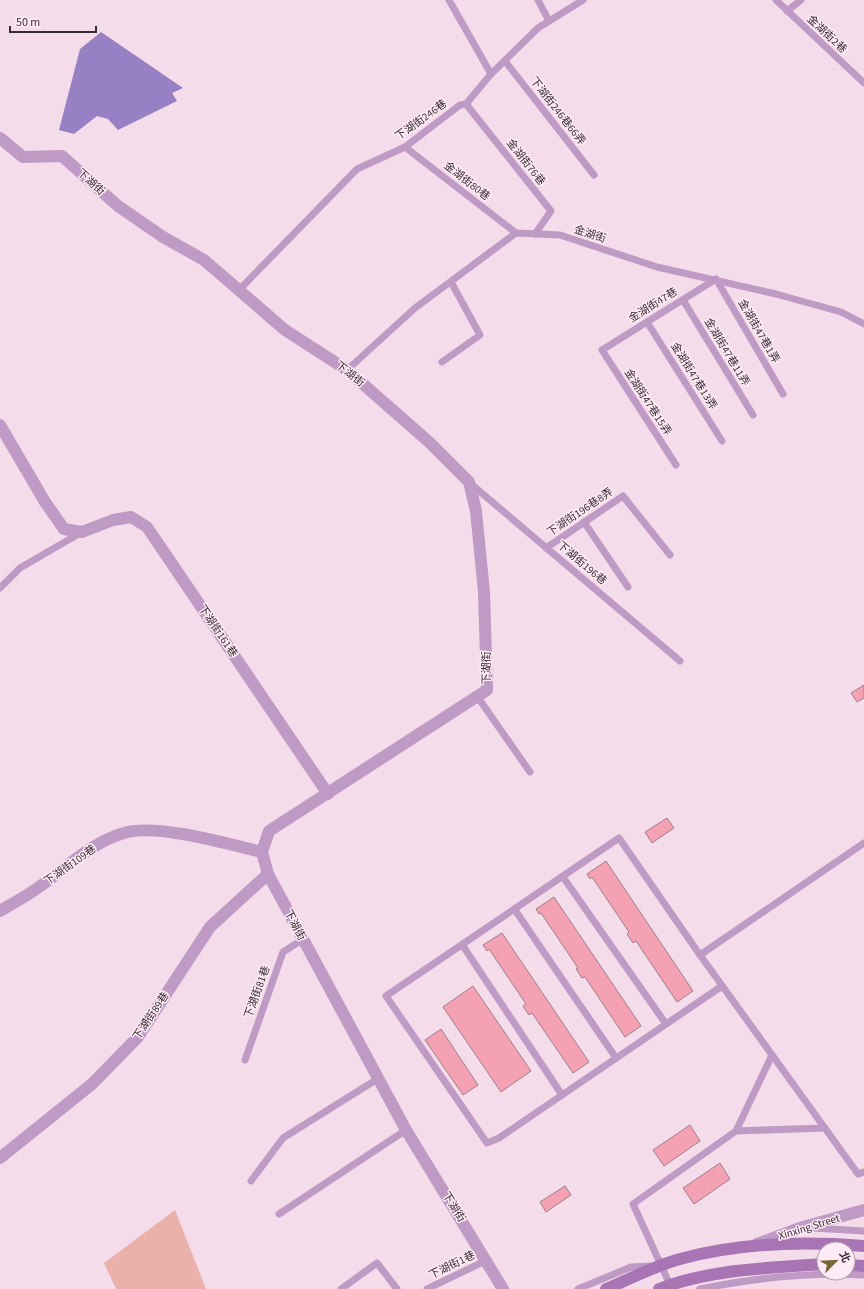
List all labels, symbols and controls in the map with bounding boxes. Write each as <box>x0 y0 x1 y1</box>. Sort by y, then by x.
scale bar <box>10 8 96 34</box>
street label: 金湖街2巷 <box>804 12 850 56</box>
text: 50 m <box>16 14 40 31</box>
street label: 下湖街246巷66弄 <box>527 74 589 148</box>
street label: 下湖街246巷 <box>392 96 450 144</box>
street label: 金湖街76巷 <box>503 136 549 188</box>
street label: 金湖街80巷 <box>441 158 493 204</box>
street label: 下湖街 <box>74 165 108 199</box>
street label: 金湖街 <box>572 222 608 246</box>
street label: 金湖街47巷 <box>626 284 680 326</box>
street label: 金湖街47巷1弄 <box>735 296 783 366</box>
street label: 金湖街47巷11弄 <box>701 315 753 389</box>
street label: 金湖街47巷13弄 <box>667 339 721 413</box>
street label: 下湖街 <box>332 358 368 390</box>
street label: 金湖街47巷15弄 <box>621 366 675 438</box>
street label: 下湖街196巷8弄 <box>544 484 616 540</box>
street label: 下湖街196巷 <box>554 538 610 588</box>
street label: 下湖街161巷 <box>195 602 241 660</box>
street label: 下湖街 <box>479 652 494 685</box>
street label: 下湖街109巷 <box>41 842 99 888</box>
street label: 下湖街 <box>281 907 309 943</box>
street label: 下湖街81巷 <box>241 964 273 1020</box>
street label: 下湖街89巷 <box>129 989 173 1043</box>
street label: 下湖街 <box>439 1189 469 1225</box>
street label: Xinxing Street <box>777 1210 842 1243</box>
north arrow <box>816 1241 856 1281</box>
street label: 下湖街1巷 <box>426 1247 478 1283</box>
text: 北 <box>836 1249 854 1265</box>

